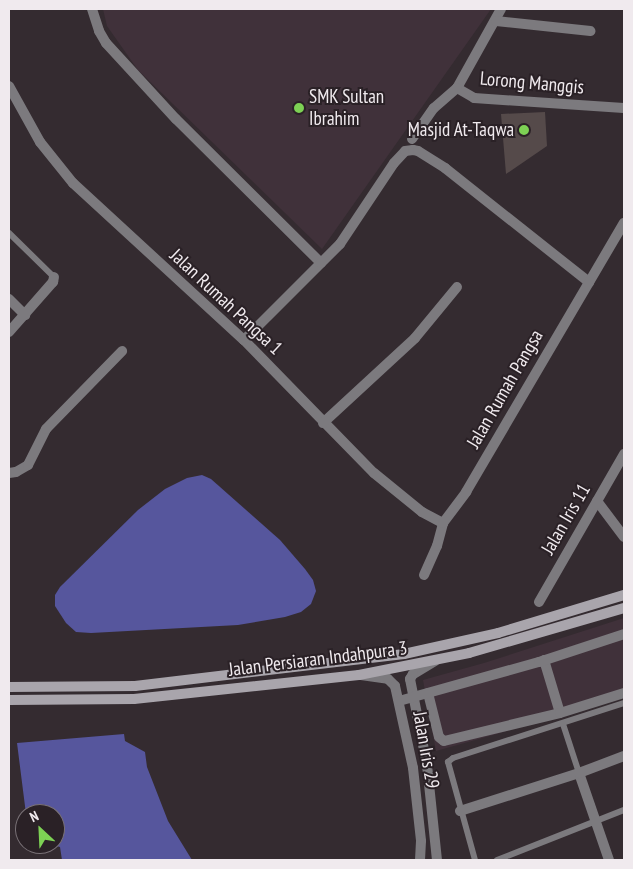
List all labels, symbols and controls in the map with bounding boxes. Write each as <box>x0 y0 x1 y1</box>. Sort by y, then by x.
street label: Lorong Manggis <box>479 67 585 99</box>
place label: SMK Sultan Ibrahim <box>309 86 385 130</box>
marker: SMK Sultan Ibrahim <box>293 102 305 114</box>
place label: Masjid At-Taqwa <box>407 119 514 141</box>
marker: Masjid At-Taqwa <box>518 124 530 136</box>
street label: Jalan Rumah Pangsa 1 <box>165 244 287 360</box>
street label: Jalan Rumah Pangsa <box>462 326 548 452</box>
street label: Jalan Iris 11 <box>537 480 595 558</box>
street label: Jalan Persiaran Indahpura 3 <box>227 637 409 681</box>
street label: Jalan Iris 29 <box>408 710 444 790</box>
north arrow <box>15 804 65 854</box>
text: N <box>27 807 41 826</box>

